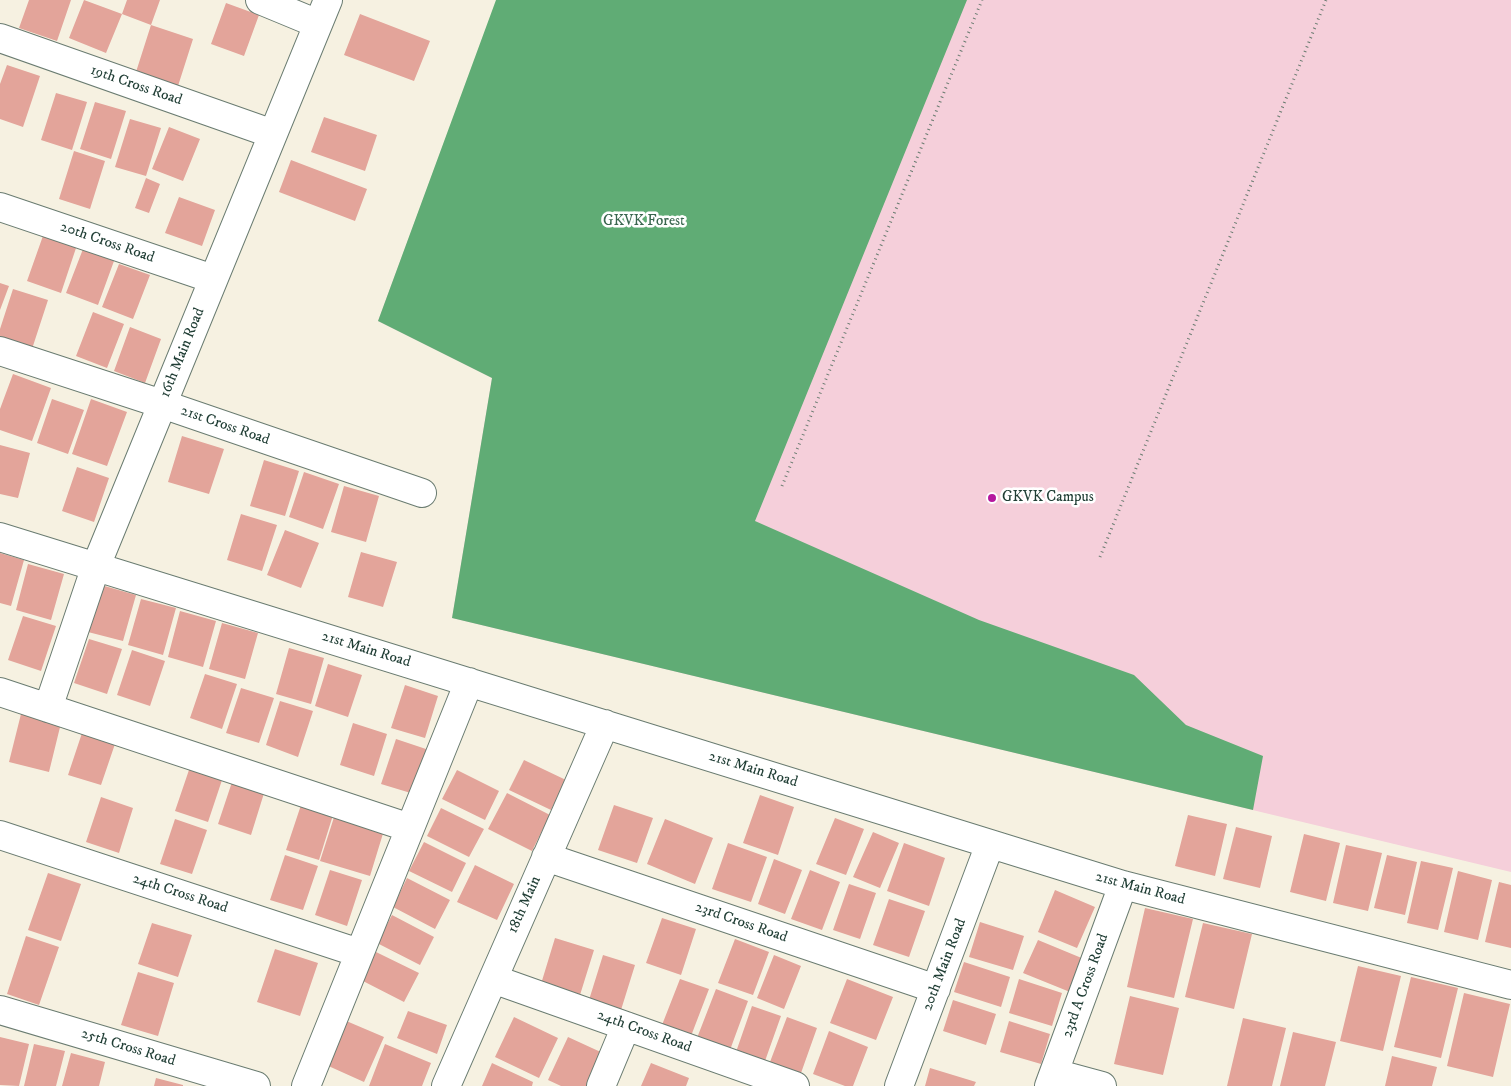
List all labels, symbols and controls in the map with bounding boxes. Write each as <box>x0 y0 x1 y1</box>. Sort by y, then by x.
street label: 19th Cross Road <box>88 62 184 110</box>
park label: GKVK Forest <box>603 213 685 231</box>
street label: 20th Cross Road <box>58 218 156 268</box>
street label: 16th Main Road <box>157 305 209 401</box>
street label: 21st Cross Road <box>178 402 272 450</box>
place label: GKVK Campus <box>1002 489 1094 507</box>
marker: GKVK Campus <box>986 492 998 504</box>
street label: 21st Main Road <box>319 628 413 672</box>
street label: 21st Main Road <box>706 748 800 792</box>
street label: 21st Main Road <box>1093 868 1187 910</box>
street label: 24th Cross Road <box>130 870 230 918</box>
street label: 18th Main <box>504 874 546 936</box>
street label: 23rd Cross Road <box>693 899 789 947</box>
street label: 20th Main Road <box>919 916 971 1014</box>
street label: 23rd A Cross Road <box>1059 932 1113 1040</box>
street label: 24th Cross Road <box>594 1007 694 1057</box>
street label: 25th Cross Road <box>79 1025 177 1071</box>

